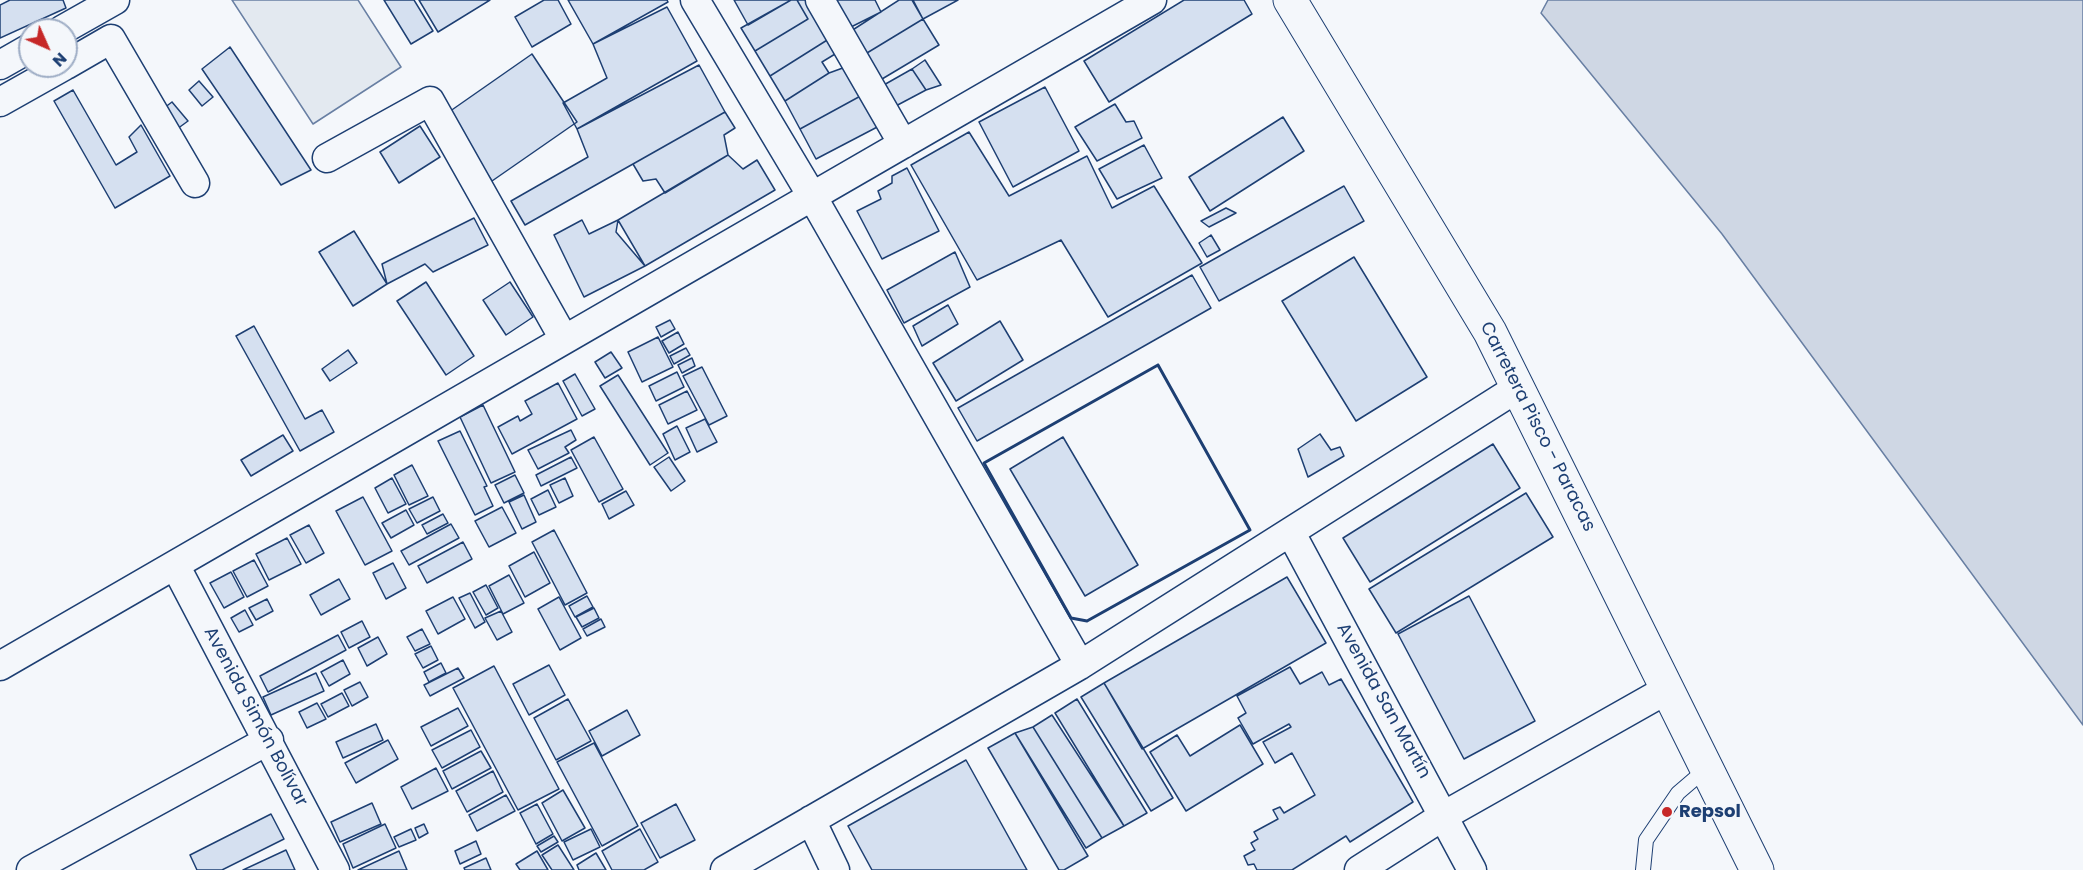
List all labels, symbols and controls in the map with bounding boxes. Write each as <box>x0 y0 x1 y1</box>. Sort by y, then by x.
north arrow <box>18 18 78 78</box>
text: N <box>47 47 72 72</box>
street label: Carretera Pisco - Paracas <box>1475 319 1599 535</box>
street label: Avenida San Martín <box>1331 619 1435 783</box>
street label: Avenida Simón Bolívar <box>198 624 312 810</box>
place label: Repsol <box>1679 801 1741 823</box>
marker: Repsol <box>1660 805 1674 819</box>

